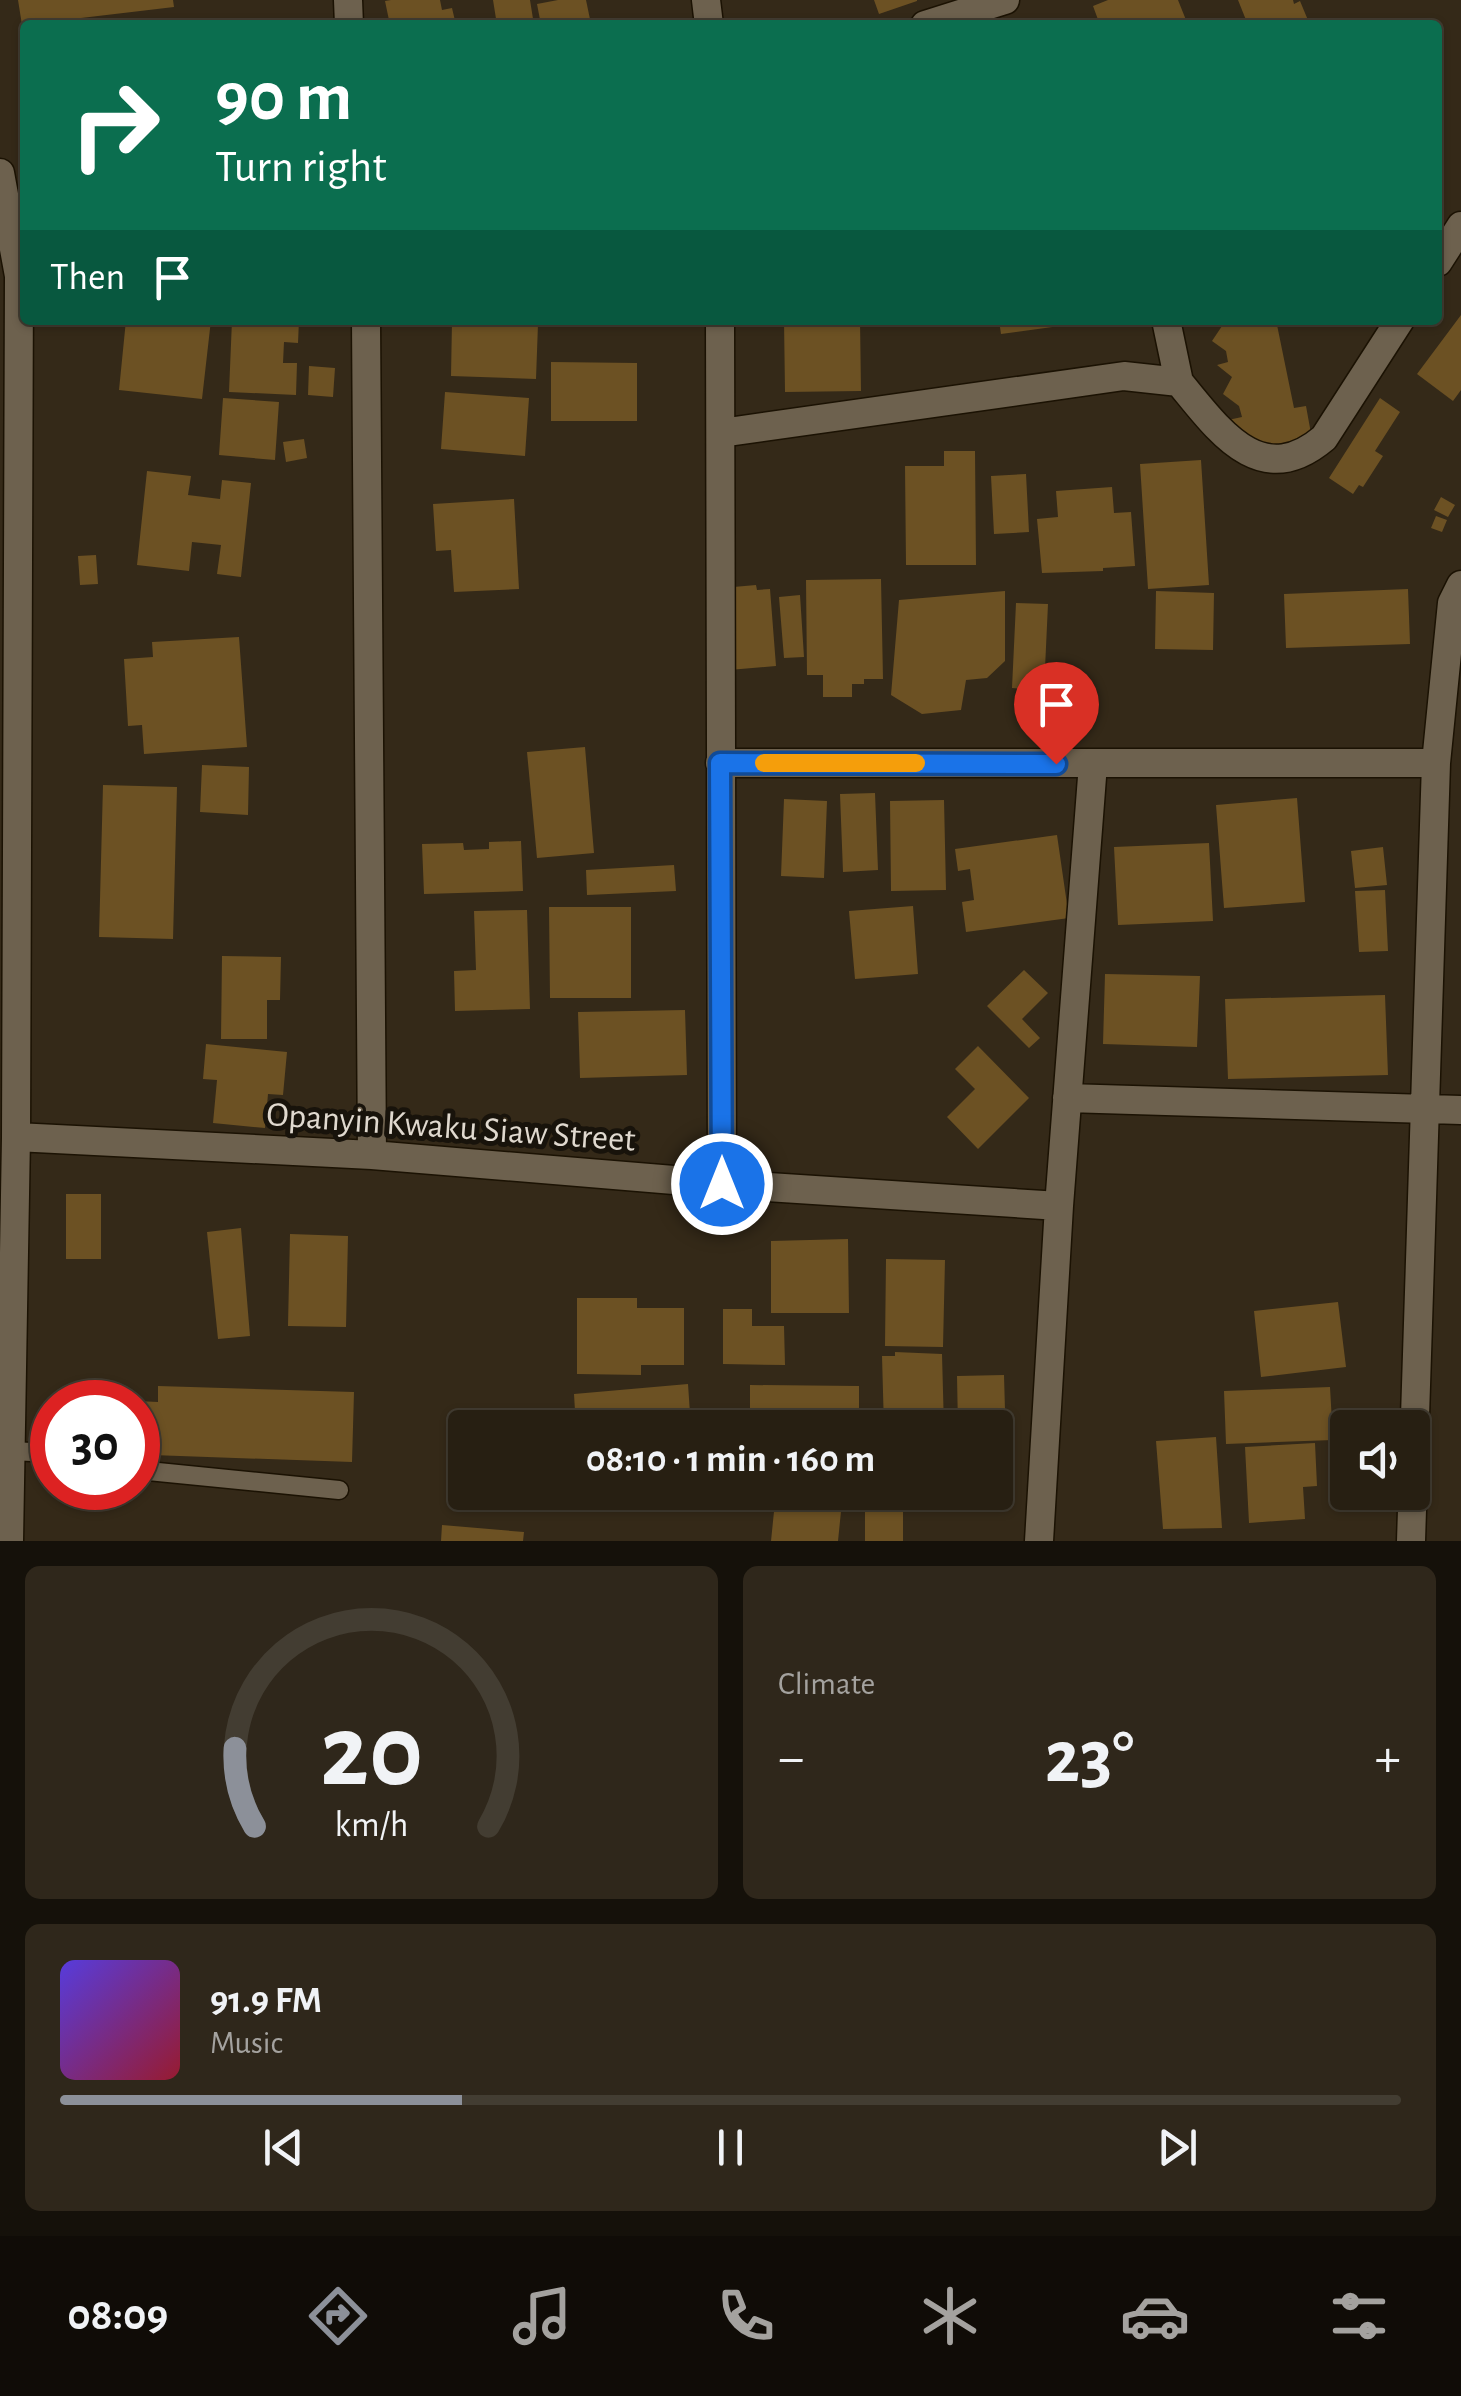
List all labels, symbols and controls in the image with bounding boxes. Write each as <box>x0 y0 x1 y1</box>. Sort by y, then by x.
icon: right <box>50 60 180 190</box>
text: 90 m <box>215 63 352 133</box>
text: Turn right <box>215 145 387 190</box>
icon: arrive <box>145 250 200 305</box>
text: Then <box>50 259 125 297</box>
pin <box>1014 662 1099 765</box>
icon: arrive <box>1029 677 1084 732</box>
street label: Opanyin Kwaku Siaw Street <box>265 1097 637 1158</box>
position arrow <box>670 1132 774 1236</box>
speed limit sign: 30 <box>30 1380 160 1510</box>
map controls <box>1330 1410 1430 1510</box>
button: sound <box>1330 1410 1430 1510</box>
text: 08:10 · 1 min · 160 m <box>586 1441 875 1479</box>
text: Climate <box>778 1668 875 1700</box>
text: 20 <box>320 1701 423 1805</box>
text: 23° <box>1045 1721 1134 1796</box>
text: − <box>778 1731 804 1786</box>
text: + <box>1375 1731 1401 1786</box>
text: km/h <box>335 1807 408 1843</box>
text: 91.9 FM <box>210 1982 322 2020</box>
text: Music <box>210 2027 283 2059</box>
icon: previous <box>256 2120 311 2175</box>
icon: pause <box>703 2120 758 2175</box>
icon: next <box>1150 2120 1205 2175</box>
icon: directions <box>303 2281 373 2351</box>
icon: music <box>507 2281 577 2351</box>
icon: phone <box>711 2281 781 2351</box>
icon: climate <box>915 2281 985 2351</box>
icon: car <box>1120 2281 1190 2351</box>
icon: filters <box>1324 2281 1394 2351</box>
text: 08:09 <box>67 2293 168 2338</box>

